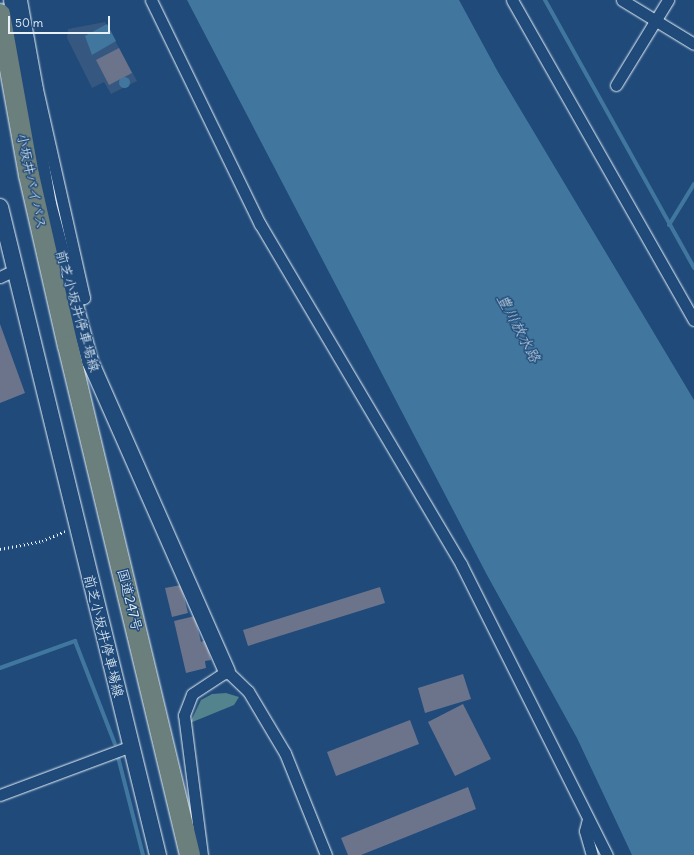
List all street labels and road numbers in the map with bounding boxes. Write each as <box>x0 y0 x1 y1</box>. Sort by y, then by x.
street label: 小坂井バイパス <box>14 131 50 231</box>
street label: 前芝小坂井停車場線 <box>53 248 103 374</box>
street label: 国道247号 <box>114 567 146 633</box>
street label: 前芝小坂井停車場線 <box>81 573 127 699</box>

